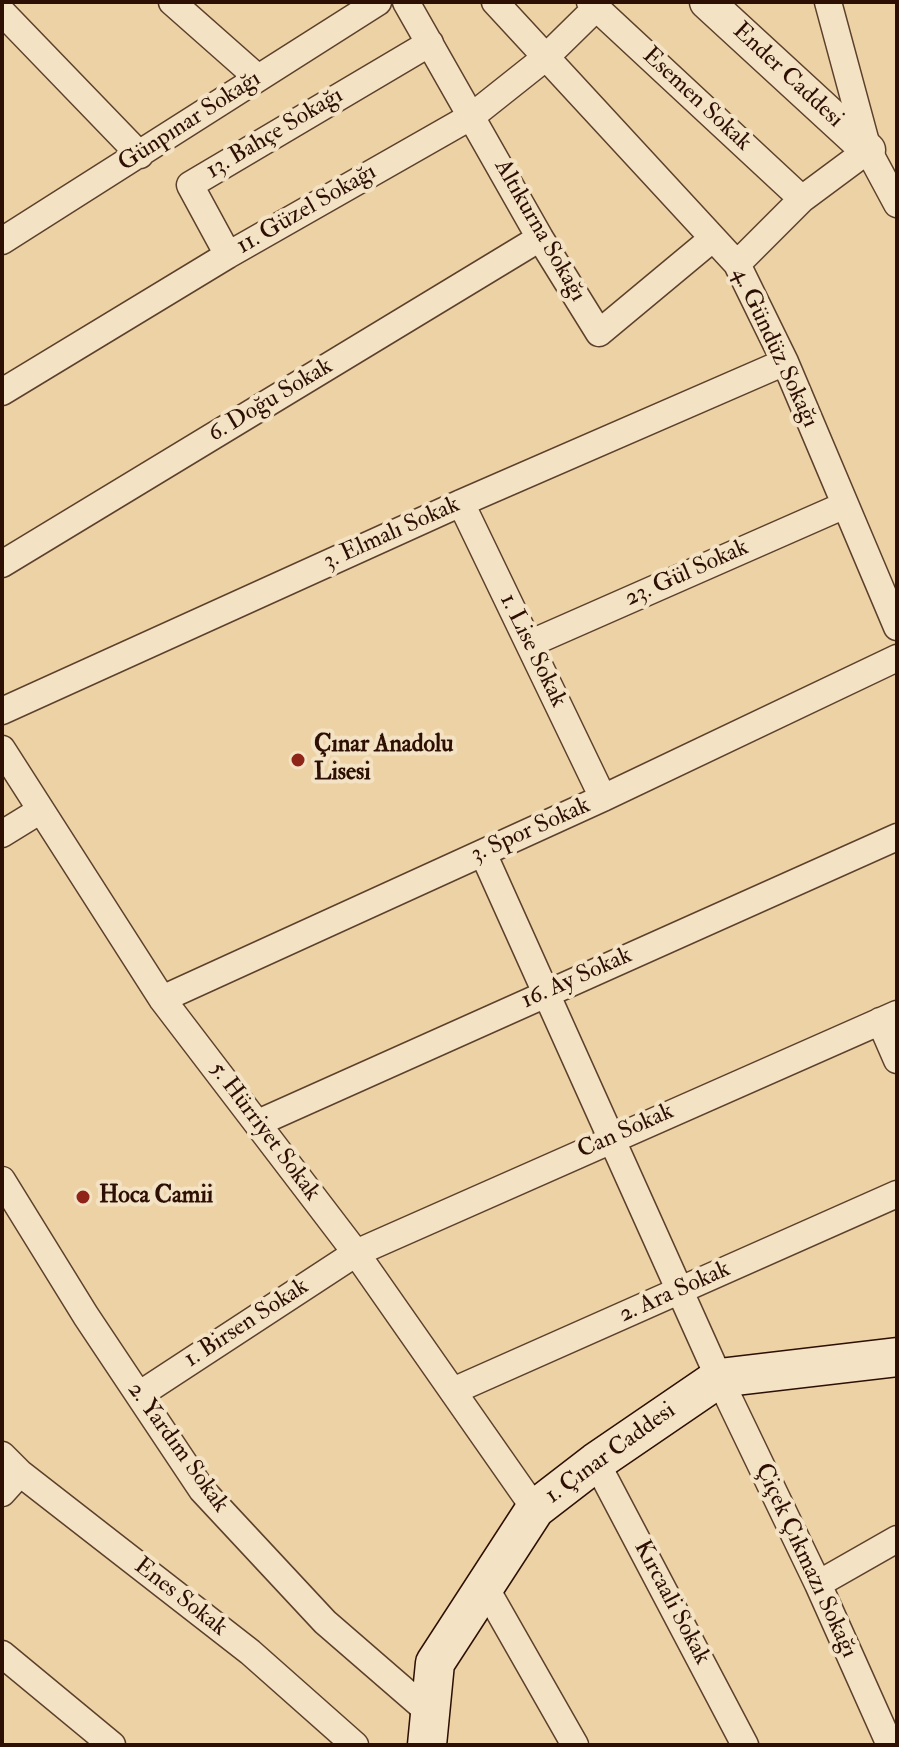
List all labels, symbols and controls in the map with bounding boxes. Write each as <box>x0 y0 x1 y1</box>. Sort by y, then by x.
street label: Ender Caddesi <box>726 17 848 135</box>
street label: Esemen Sokak <box>635 42 757 158</box>
street label: Günpınar Sokağı <box>113 65 267 179</box>
street label: 13. Bahçe Sokağı <box>201 82 349 186</box>
street label: Altıkurna Sokağı <box>487 155 591 307</box>
street label: 11. Güzel Sokağı <box>232 158 382 262</box>
street label: 4. Gündüz Sokağı <box>724 263 824 433</box>
street label: 6. Doğu Sokak <box>204 353 338 449</box>
street label: 3. Elmalı Sokak <box>320 491 464 577</box>
street label: 23. Gül Sokak <box>621 534 753 614</box>
street label: 1. Lise Sokak <box>492 589 572 713</box>
place label: Çınar Anadolu Lisesi <box>314 732 453 788</box>
marker: Çınar Anadolu Lisesi <box>289 751 307 769</box>
street label: 3. Spor Sokak <box>467 792 595 870</box>
street label: 16. Ay Sokak <box>517 942 637 1016</box>
street label: 5. Hürriyet Sokak <box>202 1057 326 1207</box>
street label: Can Sokak <box>573 1098 679 1166</box>
place label: Hoca Camii <box>99 1183 213 1211</box>
marker: Hoca Camii <box>74 1188 92 1206</box>
street label: 2. Ara Sokak <box>615 1256 735 1330</box>
street label: 1. Birsen Sokak <box>179 1273 315 1375</box>
street label: 2. Yardım Sokak <box>120 1377 234 1519</box>
street label: 1. Çınar Caddesi <box>540 1397 682 1511</box>
street label: Çiçek Çıkmazı Sokağı <box>747 1459 863 1663</box>
street label: Kırcaali Sokak <box>626 1536 716 1670</box>
street label: Enes Sokak <box>128 1553 232 1643</box>

